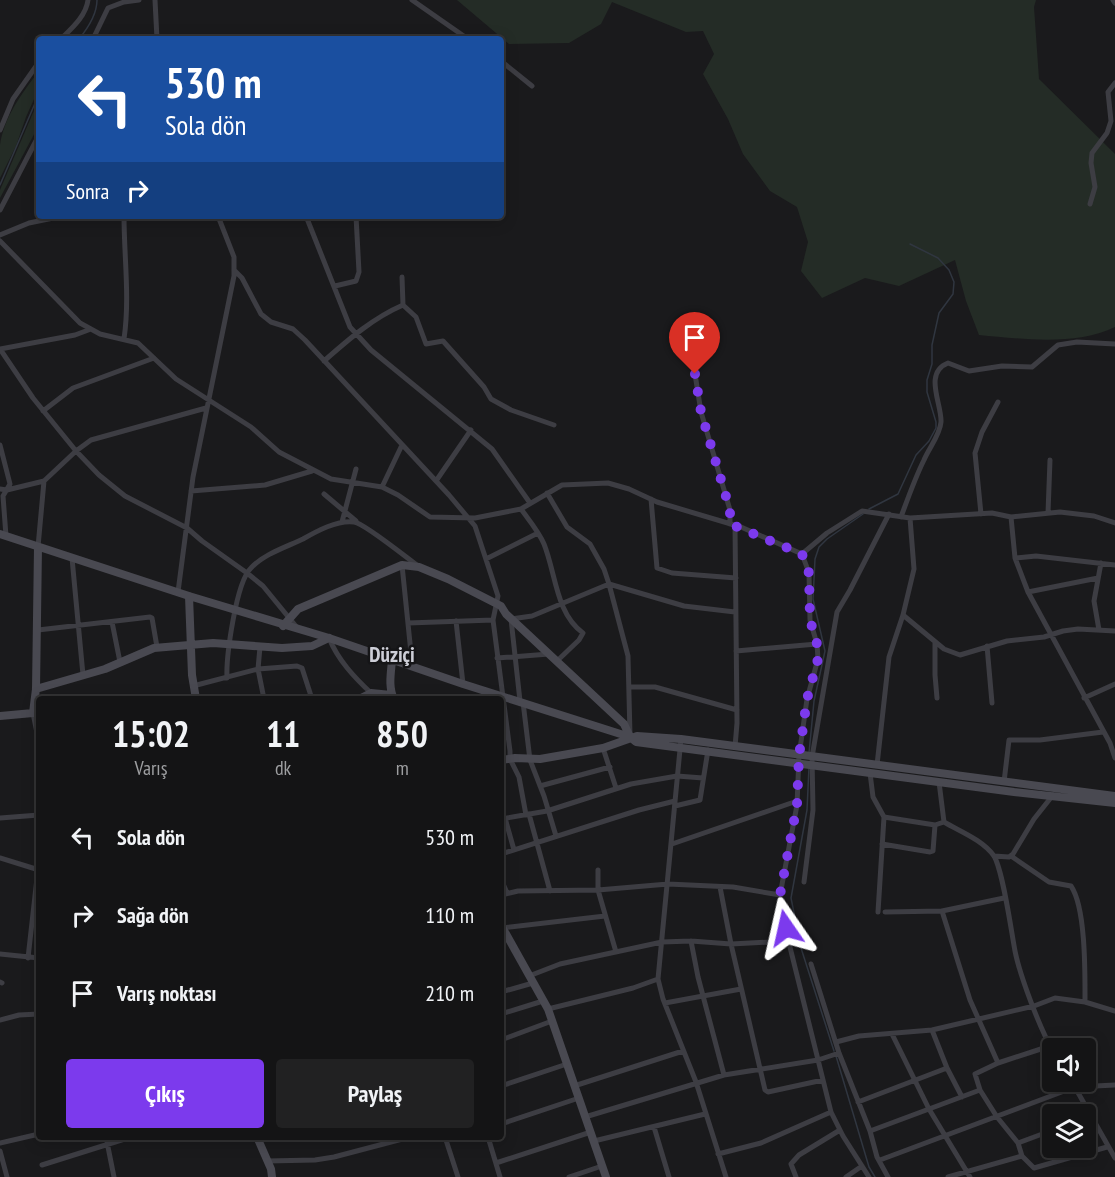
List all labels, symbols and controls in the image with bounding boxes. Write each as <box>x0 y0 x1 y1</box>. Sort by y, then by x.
text: 530 m <box>165 55 262 110</box>
icon: left <box>66 60 144 138</box>
text: Sola dön <box>165 108 246 142</box>
icon: right <box>121 174 154 207</box>
text: Sonra <box>66 177 109 205</box>
pin <box>669 312 720 374</box>
icon: arrive <box>678 321 711 354</box>
district label: Düziçi <box>369 641 415 668</box>
text: 15:02 <box>112 710 190 757</box>
text: 11 <box>266 710 300 757</box>
text: 850 <box>376 710 428 757</box>
text: Varış <box>134 755 167 781</box>
text: dk <box>275 755 291 781</box>
text: m <box>396 755 409 781</box>
icon: left <box>66 821 99 854</box>
text: Sola dön <box>117 823 185 851</box>
text: 530 m <box>425 823 474 851</box>
position arrow <box>754 896 818 960</box>
icon: right <box>66 899 99 932</box>
text: Sağa dön <box>117 901 189 929</box>
text: 110 m <box>425 901 474 929</box>
icon: arrive <box>66 977 99 1010</box>
text: Varış noktası <box>117 979 217 1007</box>
text: 210 m <box>425 979 474 1007</box>
map controls <box>1042 1038 1096 1158</box>
button: sound <box>1042 1038 1096 1092</box>
button: Çıkış <box>66 1059 264 1128</box>
button: Paylaş <box>276 1059 474 1128</box>
button: layers <box>1042 1104 1096 1158</box>

